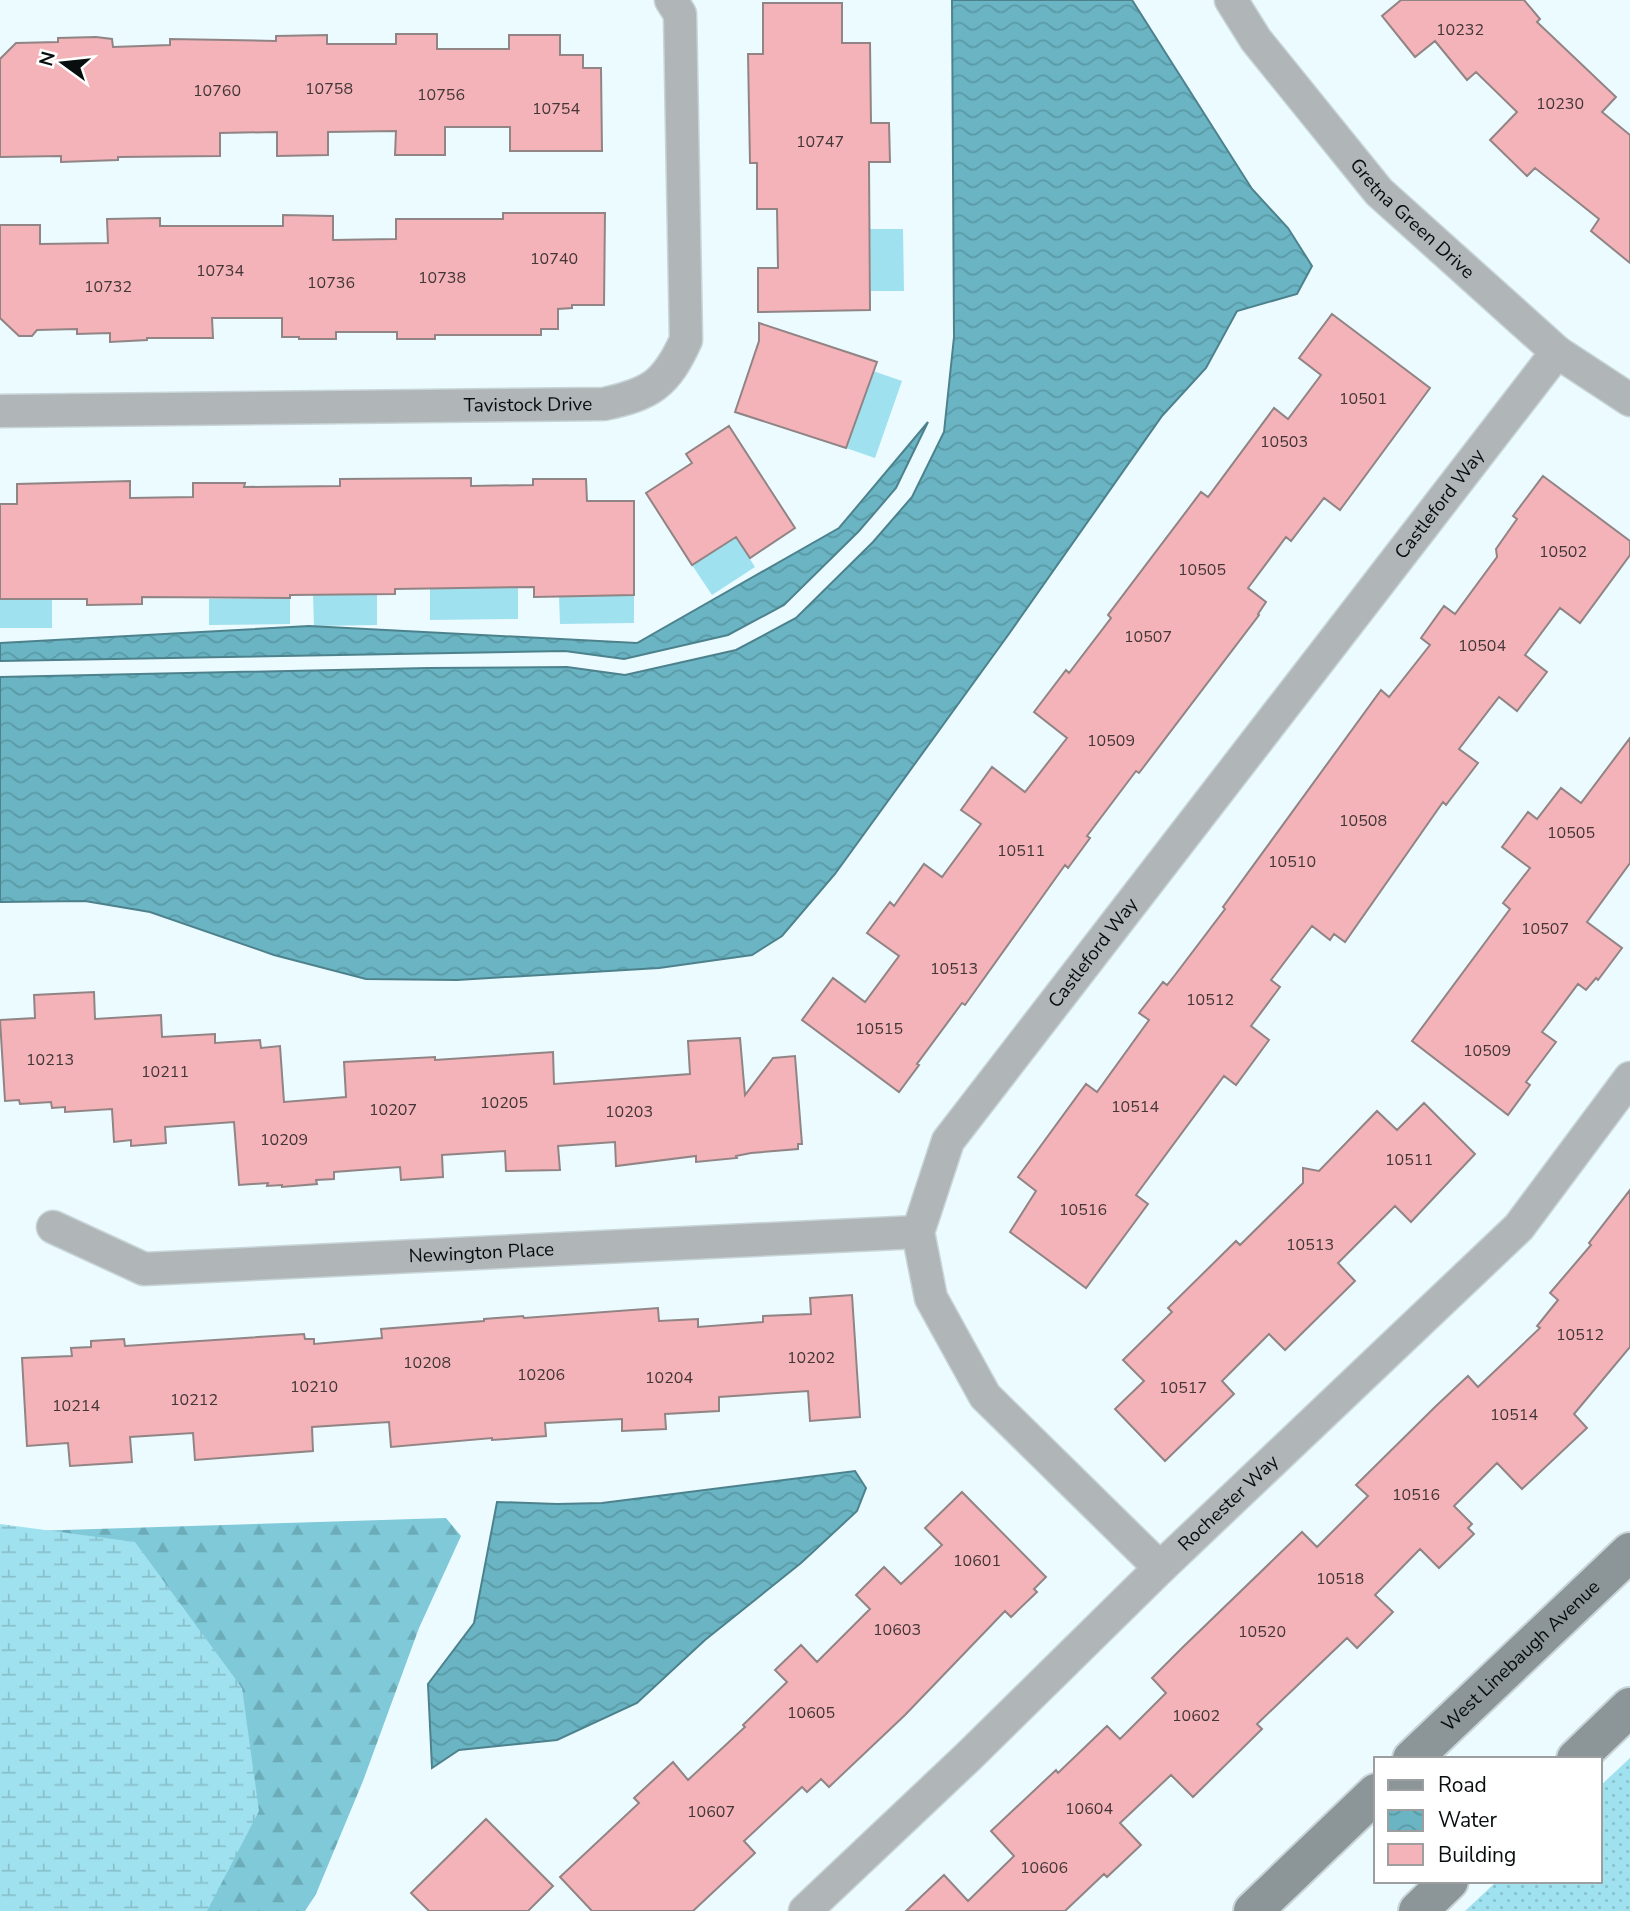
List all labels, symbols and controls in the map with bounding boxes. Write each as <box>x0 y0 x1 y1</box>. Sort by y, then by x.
house number: 10232 <box>1436 19 1484 41</box>
north arrow <box>28 28 98 98</box>
text: N <box>33 49 62 69</box>
house number: 10758 <box>305 78 353 100</box>
house number: 10760 <box>193 80 241 102</box>
house number: 10756 <box>417 84 465 106</box>
house number: 10230 <box>1536 93 1584 115</box>
house number: 10754 <box>532 98 580 120</box>
house number: 10747 <box>796 131 844 153</box>
street label: Gretna Green Drive <box>1344 153 1480 285</box>
house number: 10740 <box>530 248 578 270</box>
house number: 10734 <box>196 260 244 282</box>
house number: 10738 <box>418 267 466 289</box>
house number: 10736 <box>307 272 355 294</box>
house number: 10732 <box>84 276 132 298</box>
house number: 10501 <box>1339 388 1387 410</box>
street label: Tavistock Drive <box>463 391 592 419</box>
house number: 10503 <box>1260 431 1308 453</box>
street label: Castleford Way <box>1389 443 1491 565</box>
house number: 10502 <box>1539 541 1587 563</box>
house number: 10505 <box>1178 559 1226 581</box>
house number: 10507 <box>1124 626 1172 648</box>
house number: 10504 <box>1458 635 1506 657</box>
house number: 10509 <box>1087 730 1135 752</box>
house number: 10508 <box>1339 810 1387 832</box>
house number: 10505 <box>1547 822 1595 844</box>
house number: 10511 <box>997 840 1045 862</box>
house number: 10510 <box>1268 851 1316 873</box>
street label: Castleford Way <box>1042 892 1144 1013</box>
house number: 10507 <box>1521 918 1569 940</box>
house number: 10513 <box>930 958 978 980</box>
house number: 10512 <box>1186 989 1234 1011</box>
house number: 10515 <box>855 1018 903 1040</box>
house number: 10509 <box>1463 1040 1511 1062</box>
house number: 10213 <box>26 1049 74 1071</box>
house number: 10211 <box>141 1061 189 1083</box>
house number: 10205 <box>480 1092 528 1114</box>
house number: 10514 <box>1111 1096 1159 1118</box>
house number: 10207 <box>369 1099 417 1121</box>
house number: 10203 <box>605 1101 653 1123</box>
house number: 10209 <box>260 1129 308 1151</box>
house number: 10511 <box>1385 1149 1433 1171</box>
house number: 10516 <box>1059 1199 1107 1221</box>
house number: 10513 <box>1286 1234 1334 1256</box>
street label: Newington Place <box>408 1236 555 1269</box>
house number: 10512 <box>1556 1324 1604 1346</box>
house number: 10202 <box>787 1347 835 1369</box>
house number: 10208 <box>403 1352 451 1374</box>
house number: 10206 <box>517 1364 565 1386</box>
house number: 10204 <box>645 1367 693 1389</box>
house number: 10210 <box>290 1376 338 1398</box>
house number: 10517 <box>1159 1377 1207 1399</box>
house number: 10212 <box>170 1389 218 1411</box>
house number: 10214 <box>52 1395 100 1417</box>
house number: 10514 <box>1490 1404 1538 1426</box>
street label: Rochester Way <box>1172 1449 1285 1557</box>
house number: 10516 <box>1392 1484 1440 1506</box>
house number: 10601 <box>953 1550 1001 1572</box>
house number: 10518 <box>1316 1568 1364 1590</box>
street label: West Linebaugh Avenue <box>1436 1574 1606 1737</box>
house number: 10603 <box>873 1619 921 1641</box>
house number: 10520 <box>1238 1621 1286 1643</box>
house number: 10605 <box>787 1702 835 1724</box>
house number: 10602 <box>1172 1705 1220 1727</box>
legend <box>1374 1757 1602 1883</box>
text: Road <box>1438 1771 1487 1799</box>
house number: 10604 <box>1065 1798 1113 1820</box>
house number: 10607 <box>687 1801 735 1823</box>
text: Water <box>1438 1806 1497 1834</box>
text: Building <box>1438 1841 1516 1869</box>
house number: 10606 <box>1020 1857 1068 1879</box>

